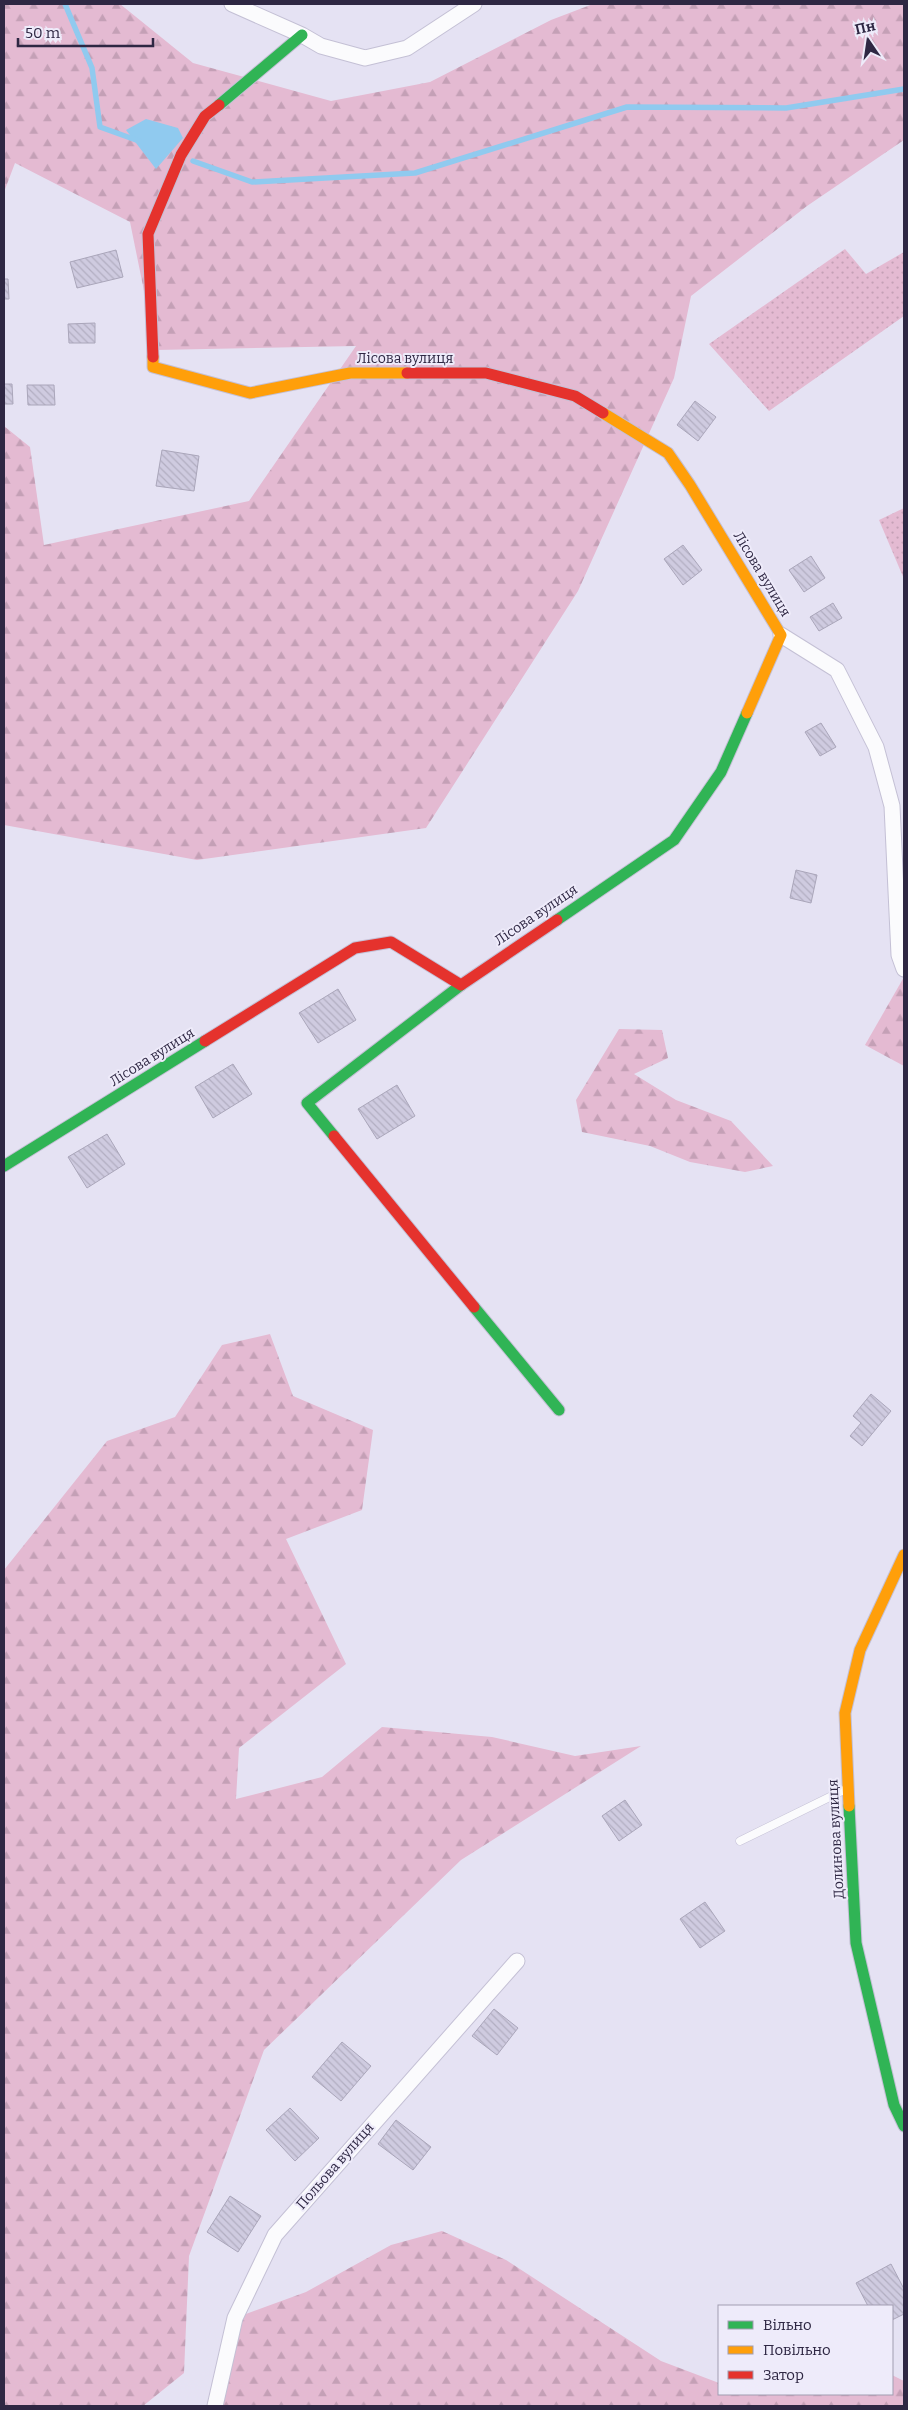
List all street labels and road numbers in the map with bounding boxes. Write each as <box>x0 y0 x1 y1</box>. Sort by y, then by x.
street label: Лісова вулиця <box>357 350 454 367</box>
street label: Лісова вулиця <box>730 528 794 620</box>
street label: Лісова вулиця <box>491 881 581 949</box>
street label: Лісова вулиця <box>107 1024 198 1090</box>
street label: Долинова вулиця <box>824 1779 848 1899</box>
street label: Польова вулиця <box>293 2119 377 2213</box>

